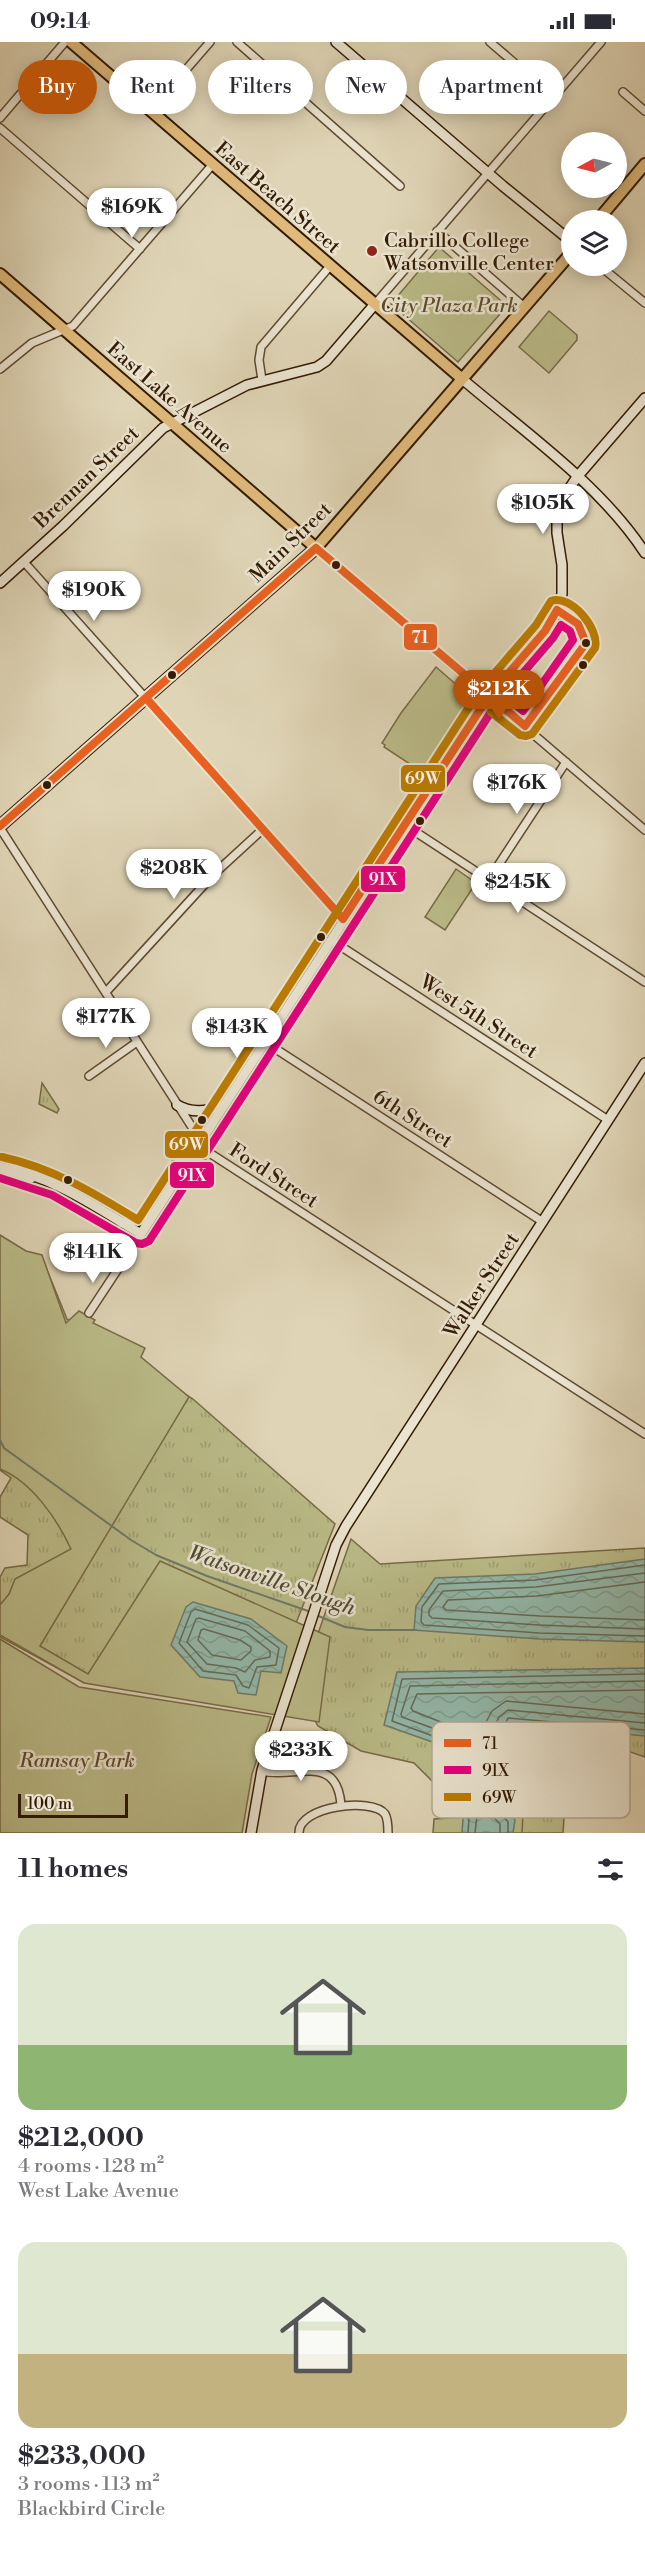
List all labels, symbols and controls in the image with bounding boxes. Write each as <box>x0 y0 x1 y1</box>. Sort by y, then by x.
text: 09:14 <box>30 8 90 35</box>
chip: Buy <box>18 60 97 114</box>
chip: Rent <box>109 60 196 114</box>
chip: Filters <box>208 60 313 114</box>
chip: New <box>325 60 407 114</box>
chip: Apartment <box>419 60 564 114</box>
north arrow <box>561 132 627 198</box>
map controls <box>561 132 627 276</box>
street label: East Beach Street <box>209 137 345 260</box>
pin: $169K <box>90 188 174 239</box>
text: $169K <box>101 195 163 220</box>
button: layers <box>561 210 627 276</box>
place label: Cabrillo College Watsonville Center <box>383 229 554 277</box>
marker: Cabrillo College Watsonville Center <box>365 244 379 258</box>
park label: City Plaza Park <box>380 294 518 319</box>
street label: East Lake Avenue <box>101 337 237 459</box>
street label: Brennan Street <box>28 422 145 535</box>
pin: $105K <box>501 484 585 535</box>
text: $105K <box>511 491 575 516</box>
street label: Main Street <box>245 498 337 588</box>
unlabelled marker <box>330 559 342 571</box>
pin: $190K <box>52 571 136 622</box>
text: $190K <box>62 578 126 603</box>
line badge: 71 <box>403 623 438 651</box>
text: 71 <box>411 628 429 648</box>
unlabelled marker <box>580 637 592 649</box>
unlabelled marker <box>577 659 589 671</box>
unlabelled marker <box>166 669 178 681</box>
pin: $212K <box>457 670 541 721</box>
text: $212K <box>467 677 531 702</box>
line badge: 69W <box>400 764 446 793</box>
pin: $176K <box>475 764 559 815</box>
text: 69W <box>405 769 442 789</box>
text: $176K <box>487 771 547 796</box>
unlabelled marker <box>41 779 53 791</box>
unlabelled marker <box>414 815 426 827</box>
pin: $208K <box>132 849 216 900</box>
text: $208K <box>140 856 208 881</box>
pin: $245K <box>476 863 560 914</box>
line badge: 91X <box>360 865 406 893</box>
text: 91X <box>369 870 398 890</box>
text: $245K <box>485 870 551 895</box>
unlabelled marker <box>315 931 327 943</box>
street label: West 5th Street <box>414 969 542 1065</box>
pin: $177K <box>64 998 148 1049</box>
text: $177K <box>76 1005 136 1030</box>
pin: $143K <box>195 1008 279 1059</box>
text: $143K <box>206 1015 268 1040</box>
street label: 6th Street <box>368 1084 457 1154</box>
unlabelled marker <box>196 1114 208 1126</box>
line badge: 69W <box>164 1130 209 1159</box>
text: 69W <box>169 1135 206 1155</box>
street label: Ford Street <box>224 1138 322 1214</box>
line badge: 91X <box>169 1161 215 1189</box>
text: 91X <box>178 1166 207 1186</box>
unlabelled marker <box>62 1174 74 1186</box>
street label: Walker Street <box>438 1229 526 1344</box>
pin: $141K <box>51 1233 135 1284</box>
text: $141K <box>63 1240 123 1265</box>
water label: Watsonville Slough <box>185 1540 359 1622</box>
legend <box>432 1722 630 1818</box>
pin: $233K <box>259 1731 343 1782</box>
text: 71 <box>482 1734 498 1754</box>
text: $233K <box>269 1738 333 1763</box>
park label: Ramsay Park <box>18 1749 135 1774</box>
text: 91X <box>482 1761 510 1781</box>
text: 69W <box>482 1788 516 1808</box>
scale bar <box>18 1791 128 1818</box>
text: 100 m <box>27 1794 72 1814</box>
text: 11 homes <box>18 1853 128 1885</box>
icon: filters <box>594 1853 627 1886</box>
icon: home <box>269 1963 377 2071</box>
text: $212,000 <box>18 2122 144 2154</box>
text: 4 rooms · 128 m² <box>18 2154 164 2179</box>
text: West Lake Avenue <box>18 2179 179 2204</box>
icon: home <box>269 2281 377 2389</box>
text: $233,000 <box>18 2440 146 2472</box>
text: 3 rooms · 113 m² <box>18 2472 159 2497</box>
text: Blackbird Circle <box>18 2497 165 2522</box>

